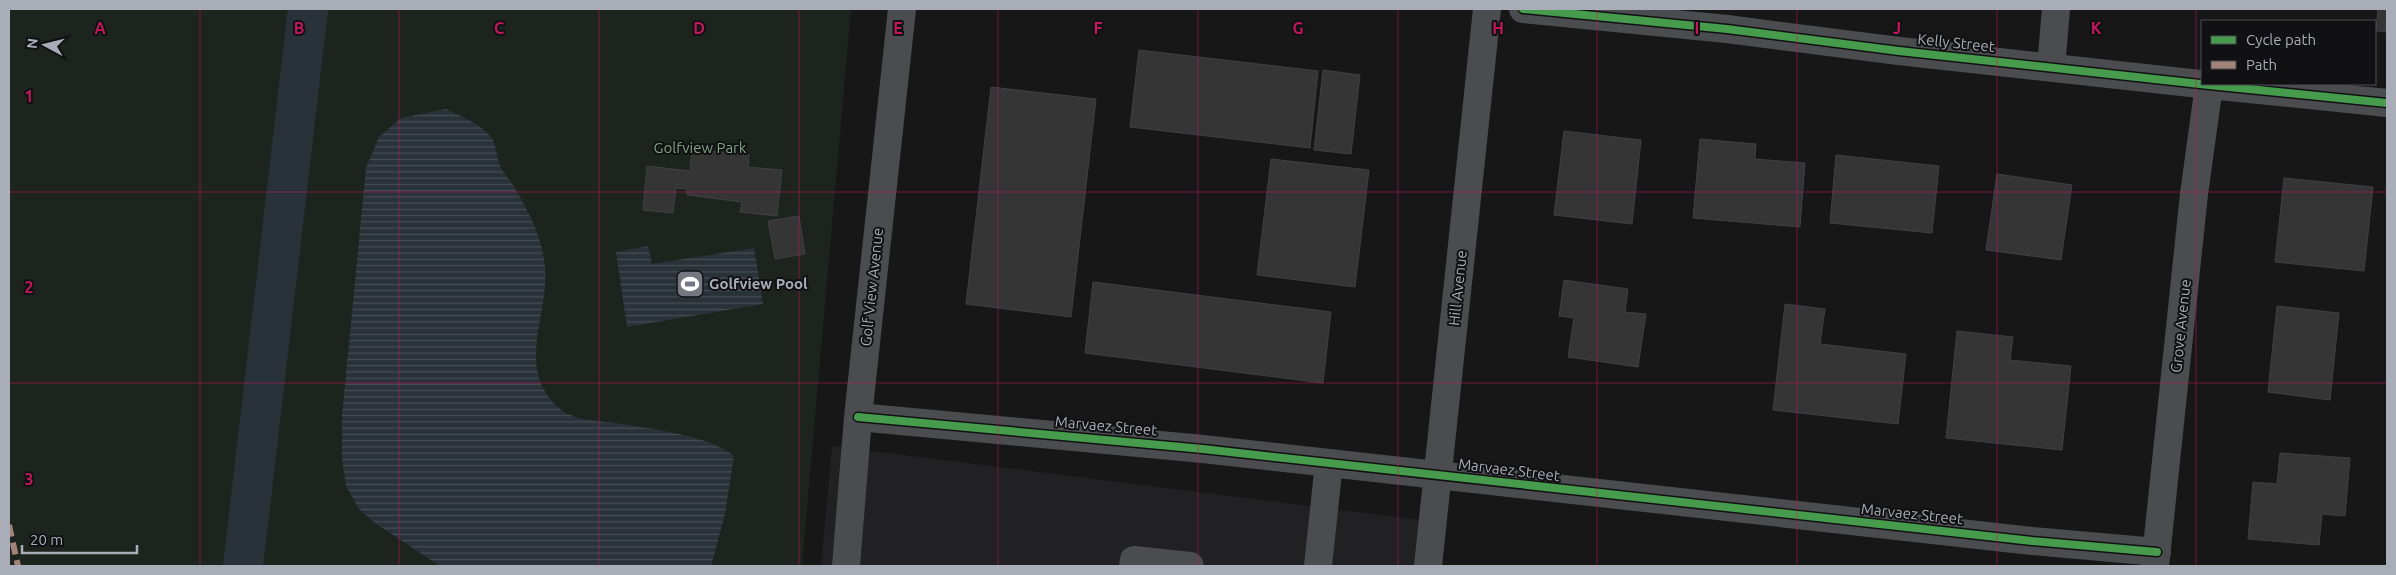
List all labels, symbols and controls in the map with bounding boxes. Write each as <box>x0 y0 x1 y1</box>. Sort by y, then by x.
text: A <box>94 19 106 37</box>
text: B <box>294 19 304 37</box>
text: C <box>494 19 504 37</box>
text: D <box>693 19 705 37</box>
text: E <box>893 19 903 37</box>
text: F <box>1094 19 1103 37</box>
text: G <box>1292 19 1304 37</box>
text: H <box>1492 19 1504 37</box>
text: I <box>1695 19 1699 37</box>
text: J <box>1893 19 1901 37</box>
text: K <box>2091 19 2102 37</box>
north arrow <box>20 20 70 70</box>
legend <box>2201 20 2376 85</box>
street label: Kelly Street <box>1917 30 1996 55</box>
text: Cycle path <box>2246 31 2316 48</box>
text: N <box>24 37 41 50</box>
text: Path <box>2246 56 2277 73</box>
text: 1 <box>24 87 34 105</box>
park label: Golfview Park <box>654 139 747 156</box>
street label: Golf View Avenue <box>857 227 886 347</box>
street label: Hill Avenue <box>1445 249 1470 327</box>
sports icon: Golfview Pool <box>675 269 705 299</box>
place label: Golfview Pool <box>709 275 808 292</box>
text: 2 <box>24 278 34 296</box>
street label: Grove Avenue <box>2167 278 2194 374</box>
street label: Marvaez Street <box>1054 413 1158 438</box>
street label: Marvaez Street <box>1457 455 1561 484</box>
text: 3 <box>24 470 34 488</box>
street label: Marvaez Street <box>1860 500 1964 527</box>
scale bar <box>22 522 138 554</box>
text: 20 m <box>30 531 63 548</box>

